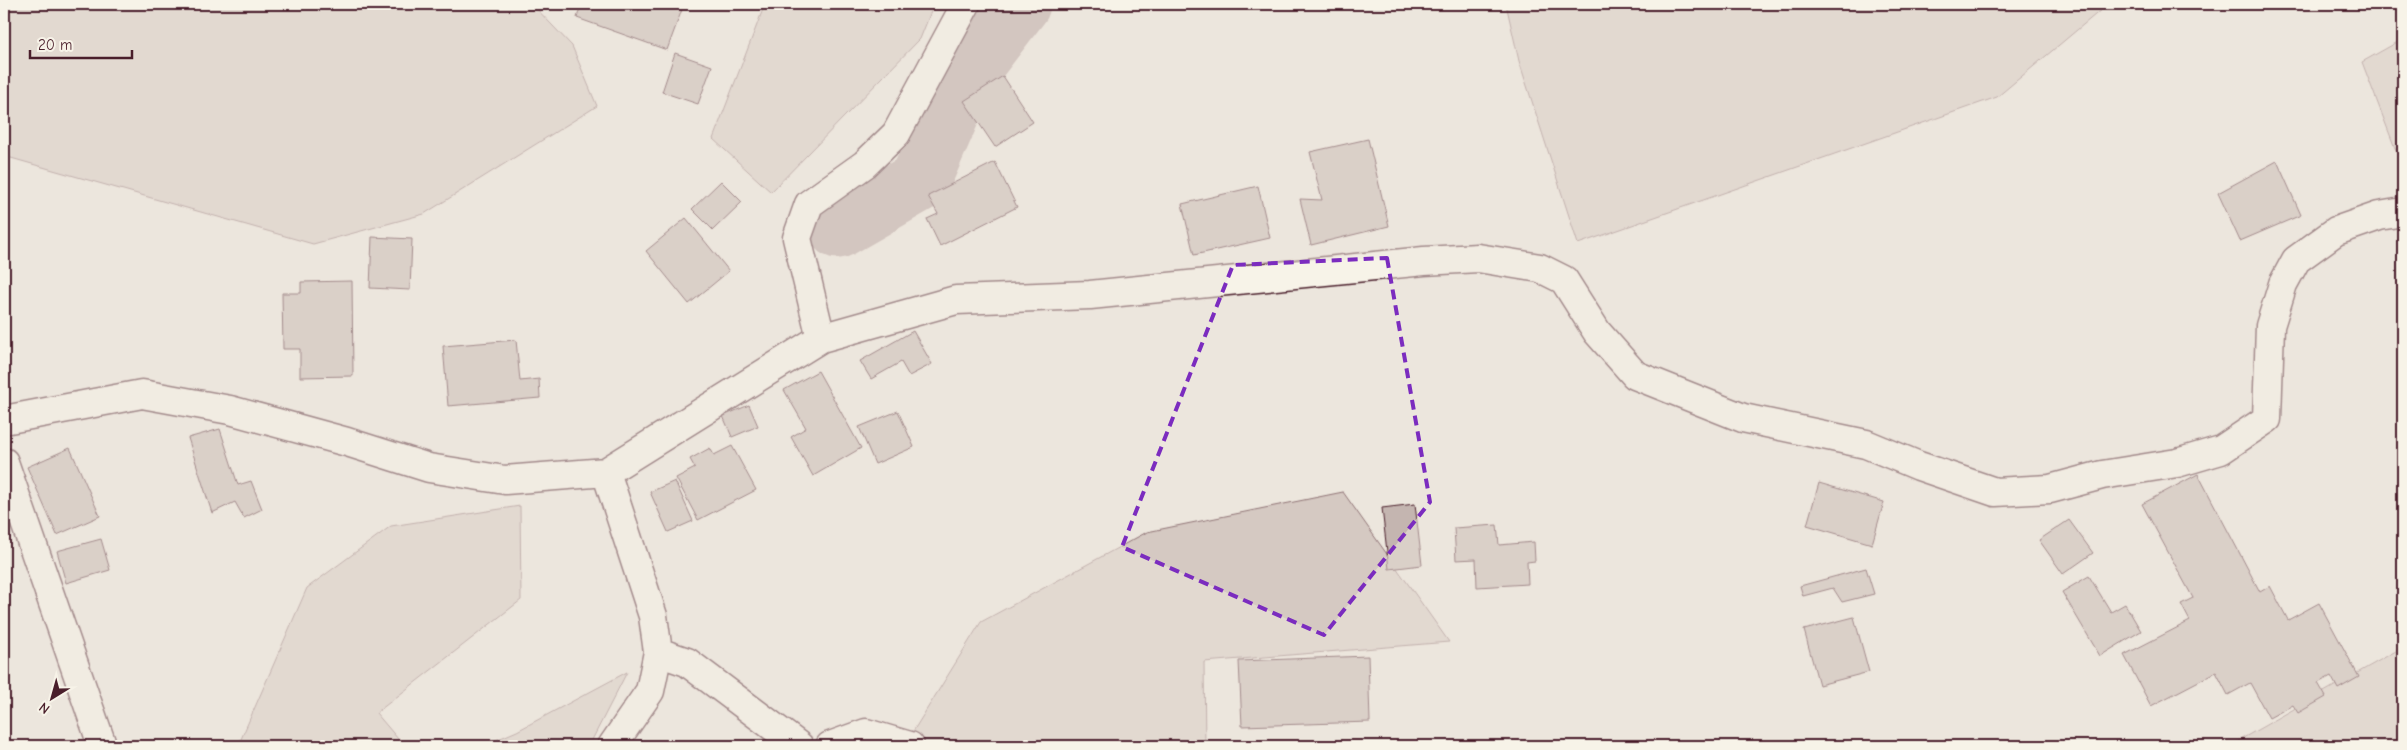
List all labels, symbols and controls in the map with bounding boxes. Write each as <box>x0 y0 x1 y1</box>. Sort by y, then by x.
scale bar <box>30 28 132 60</box>
text: 20 m <box>38 36 72 54</box>
north arrow <box>28 672 78 722</box>
text: N <box>36 698 53 718</box>

